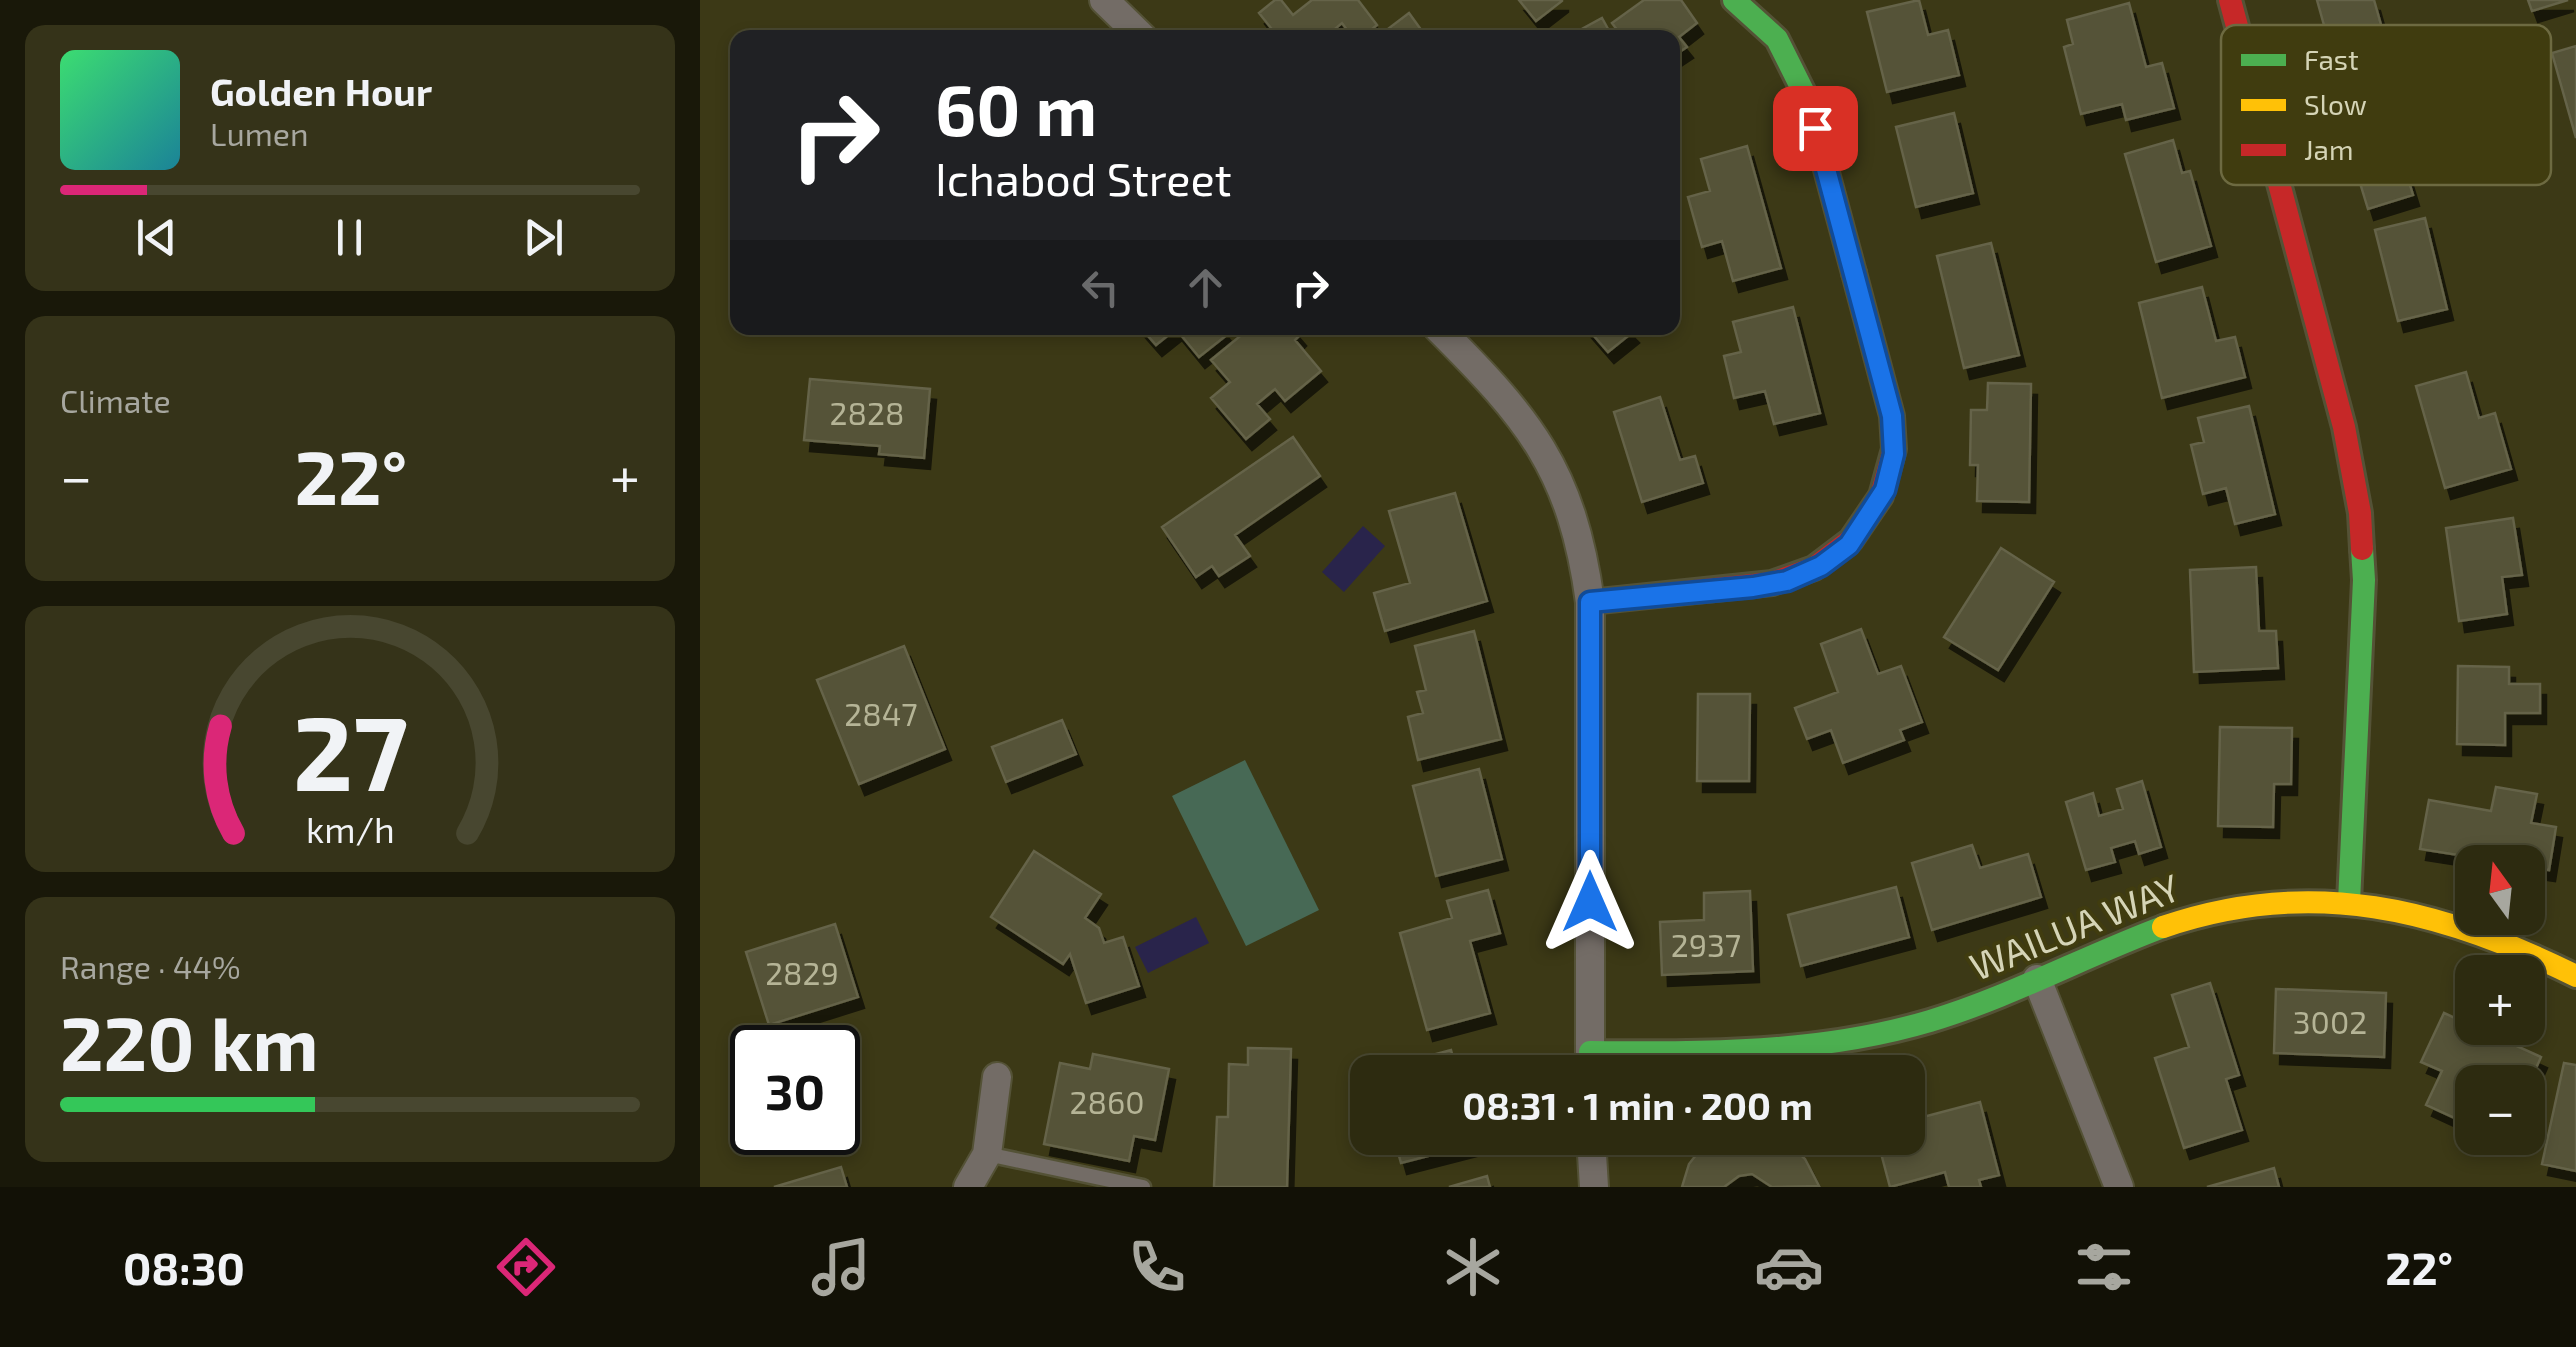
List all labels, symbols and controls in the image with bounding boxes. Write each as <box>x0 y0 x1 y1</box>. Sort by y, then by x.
legend <box>2221 25 2551 185</box>
text: Fast <box>2304 42 2359 76</box>
text: 60 m <box>935 66 1097 150</box>
text: Golden Hour <box>210 68 432 114</box>
icon: right <box>770 70 900 200</box>
pin <box>1773 86 1858 171</box>
text: Slow <box>2304 87 2367 121</box>
icon: arrive <box>1788 101 1843 156</box>
text: Lumen <box>210 114 309 152</box>
text: Jam <box>2304 132 2353 166</box>
text: Ichabod Street <box>935 151 1232 205</box>
icon: previous <box>129 210 184 265</box>
icon: pause <box>322 210 377 265</box>
icon: next <box>516 210 571 265</box>
icon: left <box>1073 260 1128 315</box>
icon: ahead <box>1178 260 1233 315</box>
icon: right <box>1283 260 1338 315</box>
text: Climate <box>60 381 171 419</box>
house number: 2828 <box>830 393 904 431</box>
text: 22° <box>294 430 407 520</box>
text: − <box>60 442 92 508</box>
text: + <box>610 442 640 508</box>
text: 27 <box>292 687 408 812</box>
house number: 2847 <box>844 694 918 732</box>
text: km/h <box>306 807 394 850</box>
north arrow <box>2455 845 2545 935</box>
map controls <box>2455 845 2545 1155</box>
position arrow <box>1538 850 1642 954</box>
street label: WAILUA WAY <box>1963 863 2186 989</box>
house number: 2937 <box>1671 925 1741 963</box>
text: Range · 44% <box>60 947 241 985</box>
house number: 2829 <box>765 953 839 991</box>
button: + <box>2455 955 2545 1045</box>
text: 220 km <box>60 996 319 1086</box>
house number: 3002 <box>2293 1002 2367 1040</box>
speed limit sign: 30 <box>730 1025 860 1155</box>
button: − <box>2455 1065 2545 1155</box>
house number: 2860 <box>1069 1082 1145 1120</box>
text: 08:31 · 1 min · 200 m <box>1462 1082 1813 1128</box>
icon: directions <box>491 1232 561 1302</box>
icon: music <box>806 1232 876 1302</box>
icon: phone <box>1122 1232 1192 1302</box>
icon: climate <box>1438 1232 1508 1302</box>
icon: car <box>1754 1232 1824 1302</box>
icon: filters <box>2069 1232 2139 1302</box>
text: 08:30 <box>123 1240 245 1294</box>
text: 22° <box>2385 1240 2453 1294</box>

